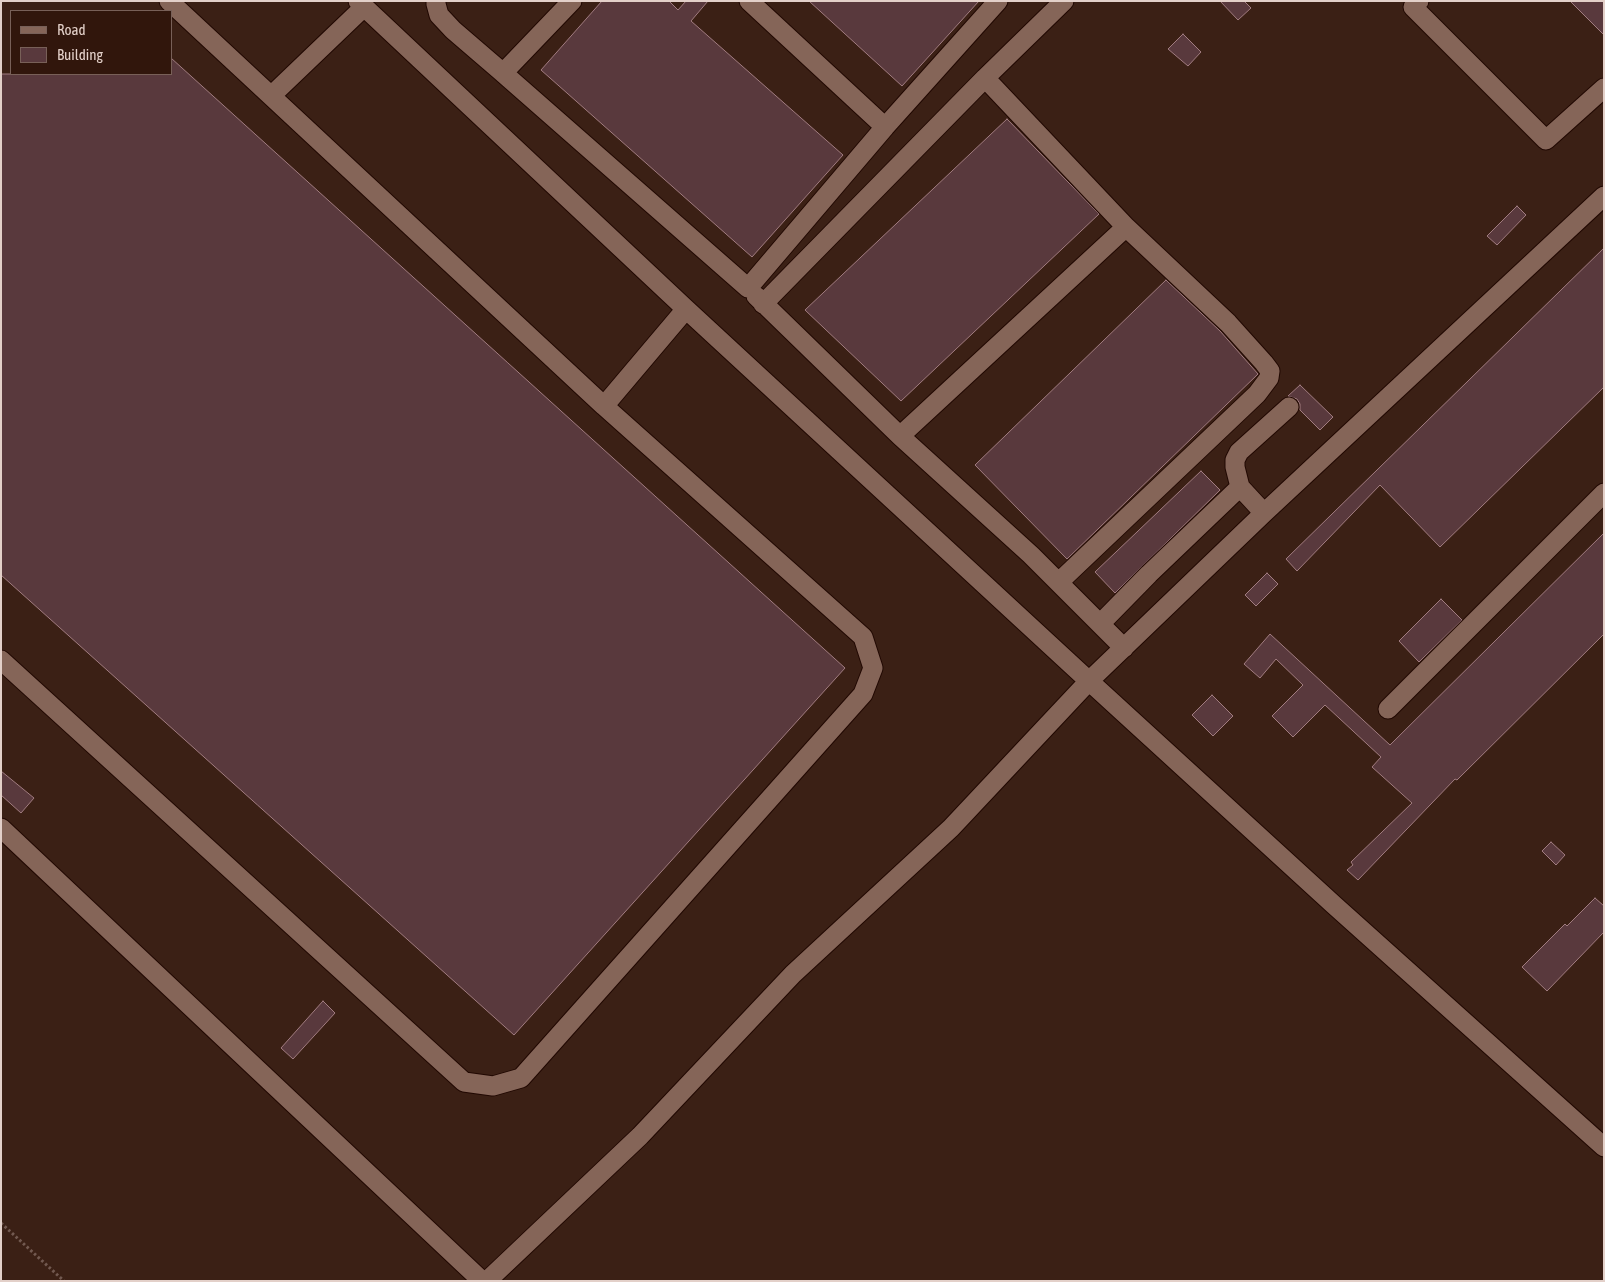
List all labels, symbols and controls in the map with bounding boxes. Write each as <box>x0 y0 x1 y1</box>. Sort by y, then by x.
legend <box>10 10 172 75</box>
text: Road <box>57 21 86 38</box>
text: Building <box>57 46 103 63</box>

